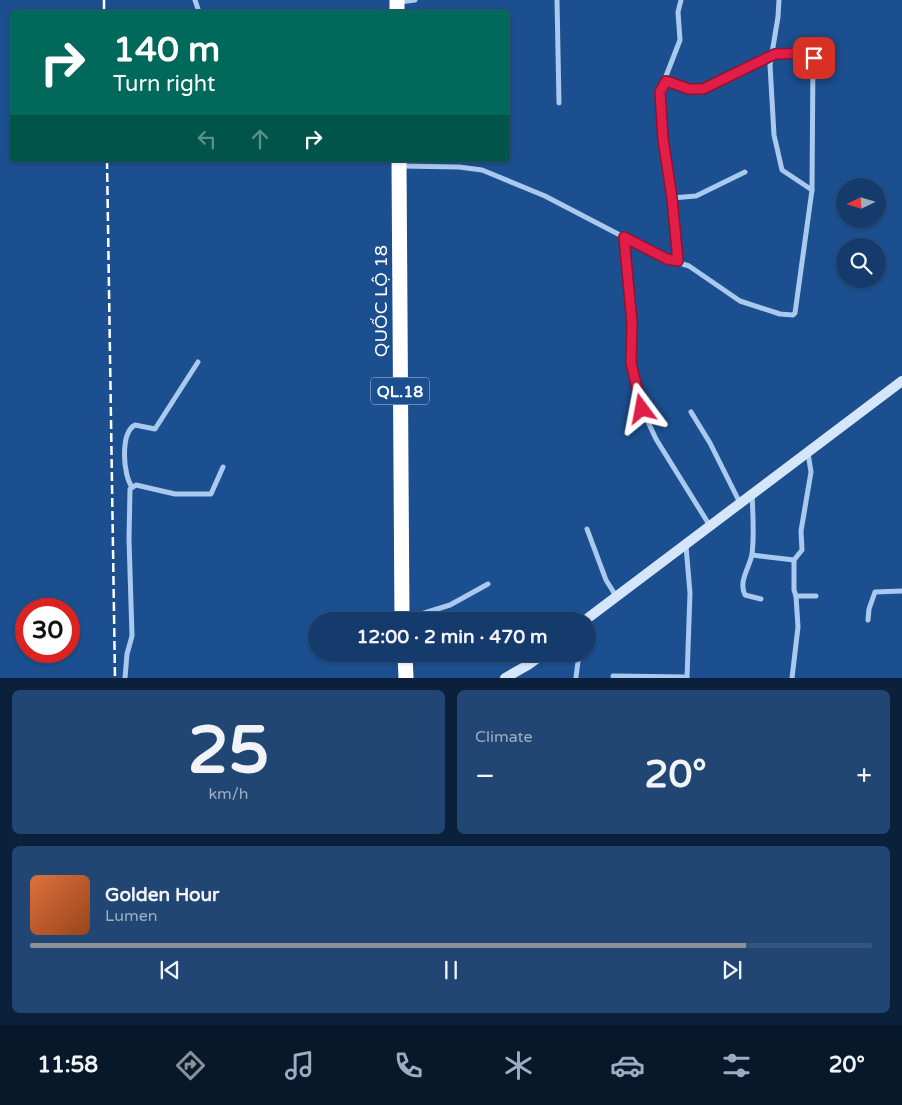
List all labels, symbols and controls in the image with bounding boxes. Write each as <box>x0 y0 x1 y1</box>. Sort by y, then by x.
text: 140 m <box>113 29 220 71</box>
icon: right <box>30 30 95 95</box>
pin <box>793 37 835 79</box>
icon: arrive <box>800 44 828 72</box>
text: Turn right <box>113 71 215 97</box>
icon: left <box>193 125 221 153</box>
icon: ahead <box>246 125 274 153</box>
icon: right <box>299 125 327 153</box>
north arrow <box>836 178 886 228</box>
map controls <box>836 178 886 288</box>
button: search <box>836 238 886 288</box>
street label: QUỐC LỘ 18 <box>370 245 392 357</box>
road number: QL.18 <box>371 378 429 404</box>
position arrow <box>615 382 667 434</box>
speed limit sign: 30 <box>15 598 80 663</box>
text: 12:00 · 2 min · 470 m <box>356 626 548 648</box>
text: 25 <box>188 712 269 791</box>
text: Climate <box>475 727 533 747</box>
text: 20° <box>645 752 707 798</box>
text: − <box>475 759 495 793</box>
text: + <box>856 759 872 793</box>
text: km/h <box>208 784 249 804</box>
text: Golden Hour <box>105 884 219 906</box>
text: Lumen <box>105 906 157 926</box>
icon: previous <box>156 956 184 984</box>
icon: pause <box>437 956 465 984</box>
icon: next <box>718 956 746 984</box>
icon: directions <box>173 1048 208 1083</box>
icon: music <box>282 1048 317 1083</box>
icon: phone <box>391 1048 426 1083</box>
icon: climate <box>501 1048 536 1083</box>
icon: car <box>610 1048 645 1083</box>
icon: filters <box>719 1048 754 1083</box>
text: 11:58 <box>37 1052 98 1078</box>
text: 20° <box>829 1052 865 1078</box>

